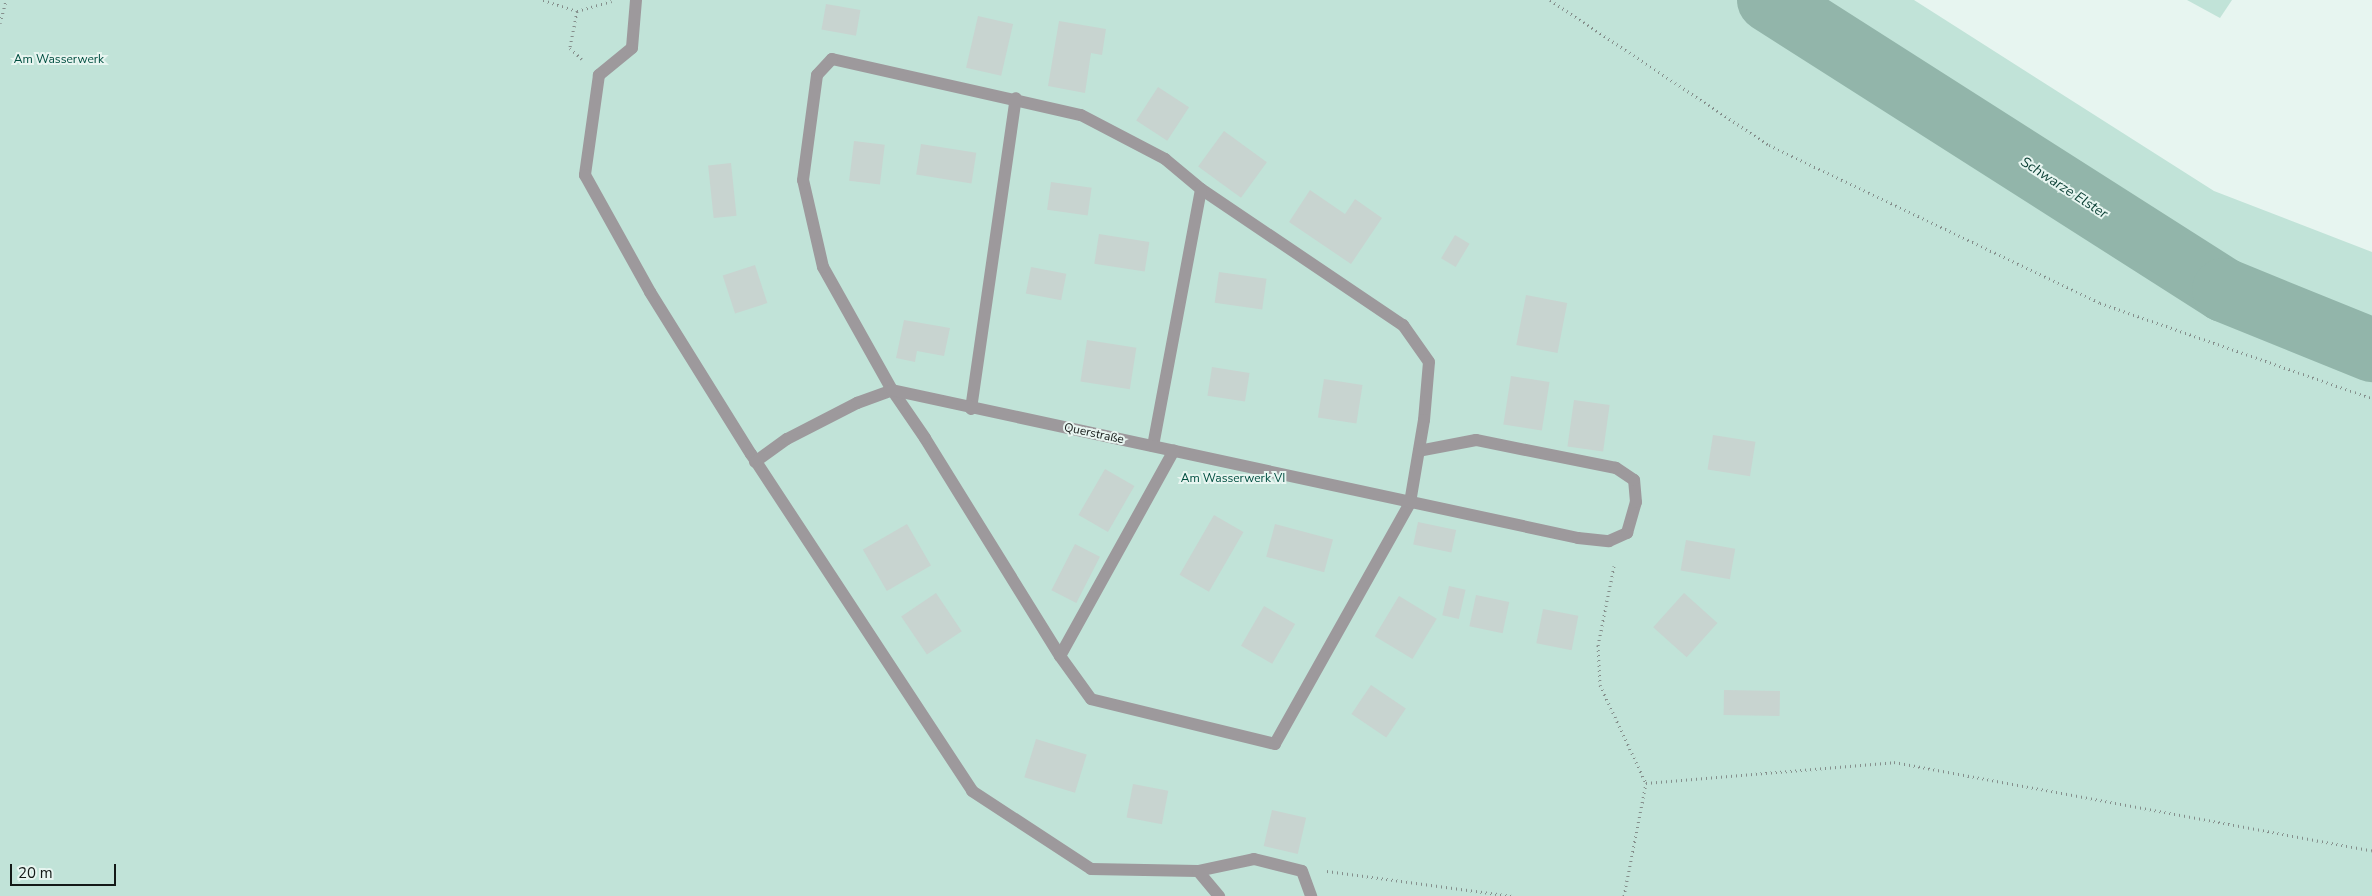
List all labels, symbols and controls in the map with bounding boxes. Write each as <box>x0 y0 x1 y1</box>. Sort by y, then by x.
park label: Am Wasserwerk <box>14 53 104 67</box>
water label: Schwarze Elster <box>2017 154 2111 222</box>
street label: Querstraße <box>1063 421 1125 447</box>
park label: Am Wasserwerk VI <box>1181 472 1285 486</box>
scale bar <box>12 854 119 886</box>
text: 20 m <box>18 863 53 883</box>

